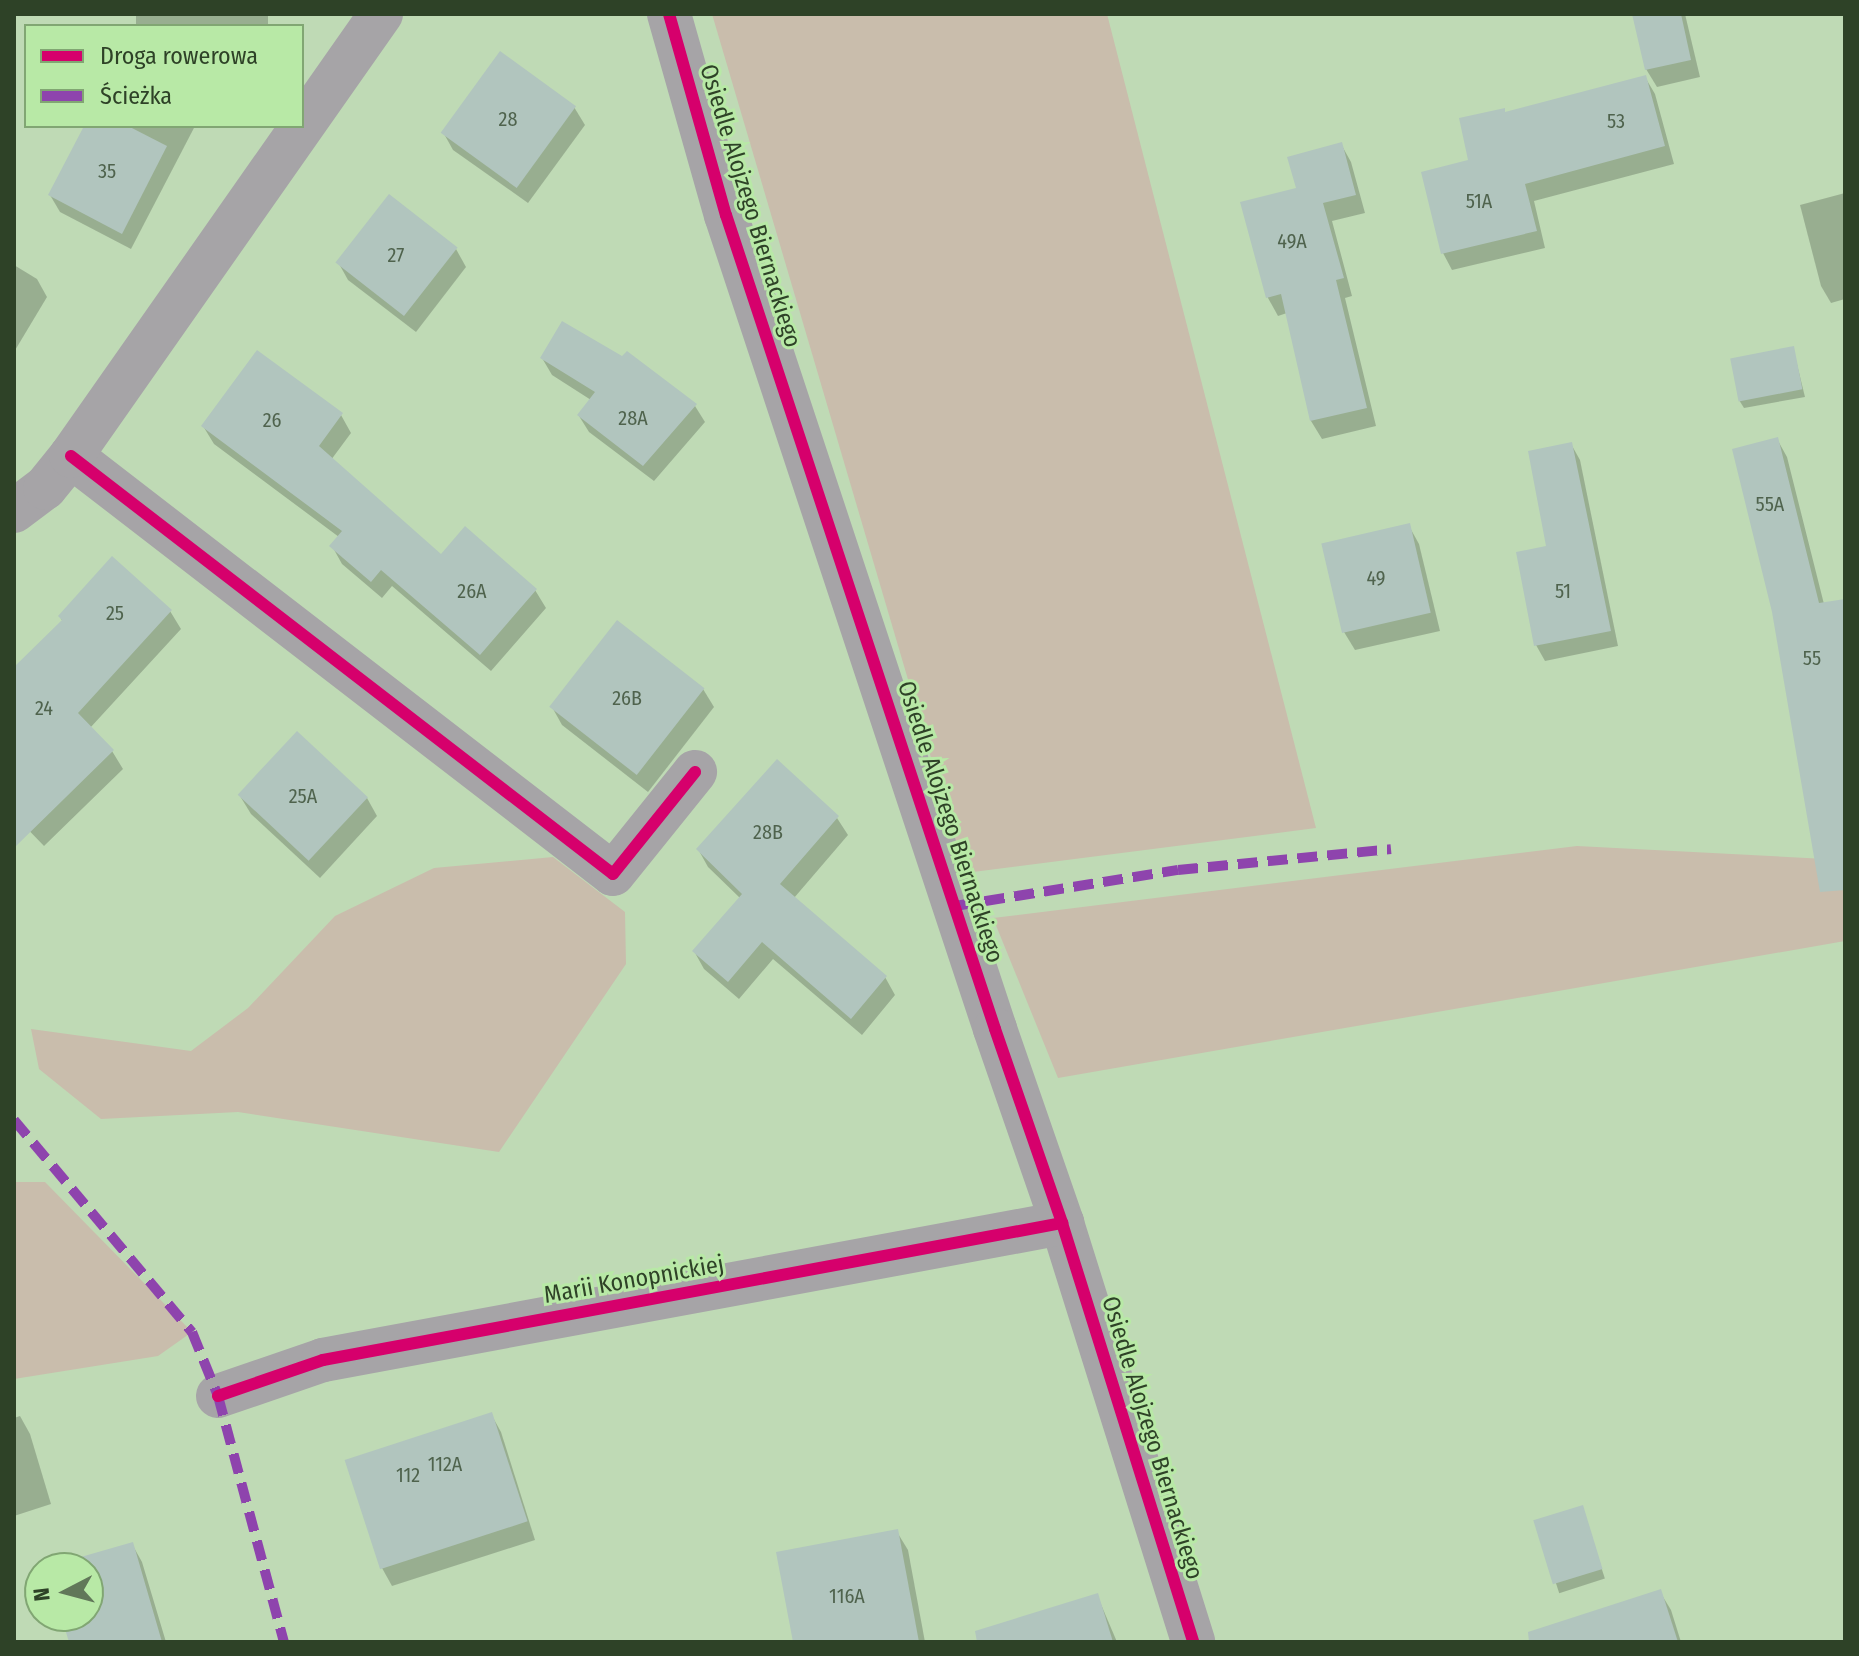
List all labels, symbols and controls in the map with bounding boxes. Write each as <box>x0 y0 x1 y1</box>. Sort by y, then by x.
legend <box>24 24 304 128</box>
text: Droga rowerowa <box>100 42 258 70</box>
street label: Osiedle Alojzego Biernackiego <box>693 61 807 351</box>
text: Ścieżka <box>100 82 172 110</box>
house number: 28 <box>499 107 517 131</box>
house number: 53 <box>1607 109 1625 133</box>
house number: 35 <box>98 159 116 183</box>
house number: 51A <box>1466 189 1492 213</box>
house number: 49A <box>1277 229 1307 253</box>
house number: 27 <box>388 243 404 267</box>
house number: 28A <box>618 406 648 430</box>
house number: 26 <box>263 408 281 432</box>
house number: 55A <box>1756 492 1784 516</box>
house number: 49 <box>1366 566 1386 590</box>
house number: 26A <box>457 579 487 603</box>
house number: 51 <box>1555 579 1571 603</box>
house number: 25 <box>106 601 124 625</box>
house number: 55 <box>1803 646 1821 670</box>
street label: Osiedle Alojzego Biernackiego <box>891 678 1009 966</box>
house number: 26B <box>612 686 642 710</box>
house number: 24 <box>35 696 53 720</box>
house number: 25A <box>289 784 317 808</box>
house number: 28B <box>753 820 783 844</box>
street label: Marii Konopnickiej <box>542 1250 726 1310</box>
street label: Osiedle Alojzego Biernackiego <box>1095 1293 1209 1583</box>
house number: 112A <box>428 1452 462 1476</box>
house number: 112 <box>396 1463 420 1487</box>
north arrow <box>24 1552 104 1632</box>
house number: 116A <box>829 1584 865 1608</box>
text: N <box>28 1586 56 1602</box>

